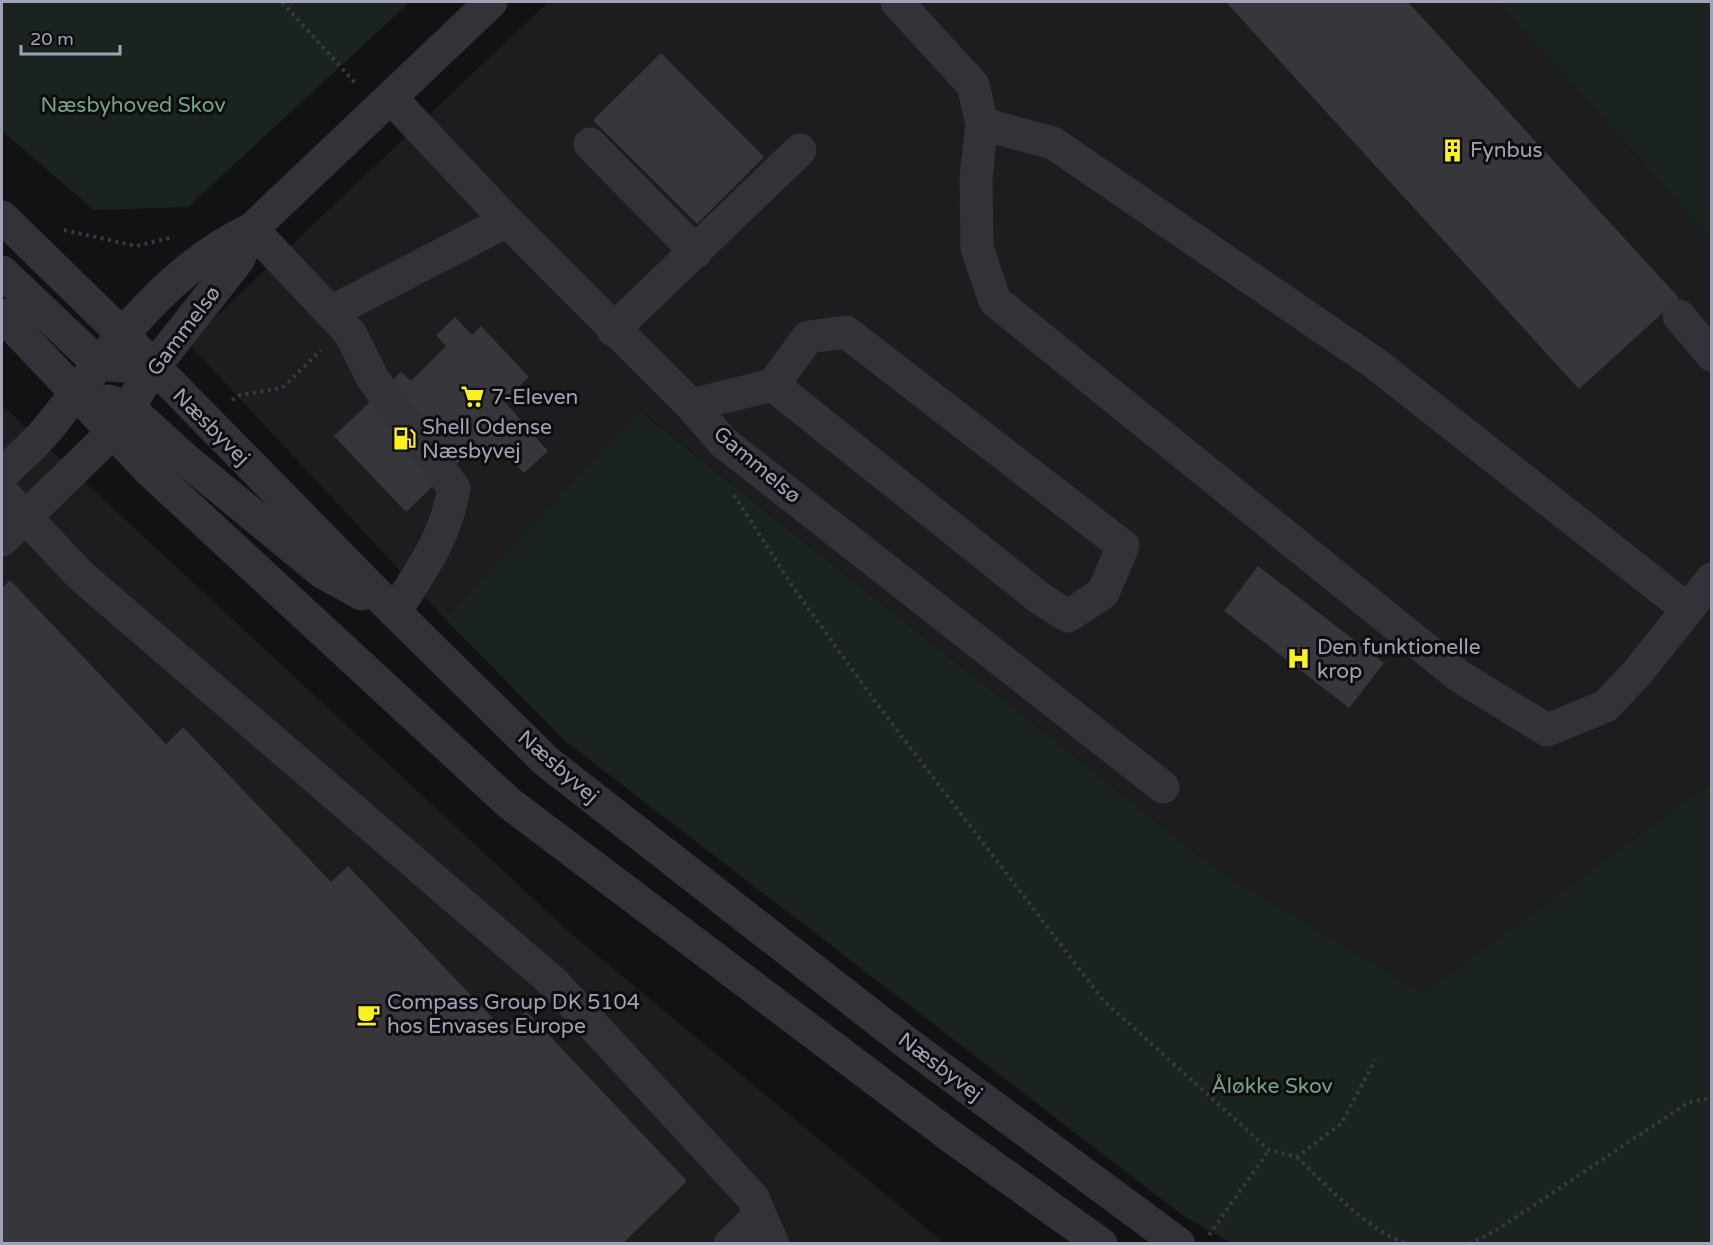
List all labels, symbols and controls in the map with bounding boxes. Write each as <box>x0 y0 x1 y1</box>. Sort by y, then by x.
scale bar <box>21 18 120 56</box>
text: 20 m <box>30 28 74 50</box>
park label: Næsbyhoved Skov <box>40 93 226 118</box>
building icon: Fynbus <box>1439 137 1465 163</box>
place label: Fynbus <box>1470 138 1543 163</box>
street label: Gammelsø <box>142 281 226 381</box>
street label: Næsbyvej <box>167 383 255 471</box>
supermarket icon: 7-Eleven <box>460 384 486 410</box>
place label: 7-Eleven <box>491 385 578 410</box>
place label: Shell Odense Næsbyvej <box>422 415 552 464</box>
street label: Gammelsø <box>708 421 806 509</box>
fuel station icon: Shell Odense Næsbyvej <box>391 426 417 452</box>
place label: Den funktionelle krop <box>1317 635 1481 684</box>
hospital icon: Den funktionelle krop <box>1286 646 1312 672</box>
street label: Næsbyvej <box>513 725 603 809</box>
place label: Compass Group DK 5104 hos Envases Europe <box>387 990 640 1039</box>
cafe icon: Compass Group DK 5104 hos Envases Europe <box>356 1001 382 1027</box>
street label: Næsbyvej <box>893 1027 987 1107</box>
park label: Åløkke Skov <box>1211 1074 1333 1099</box>

